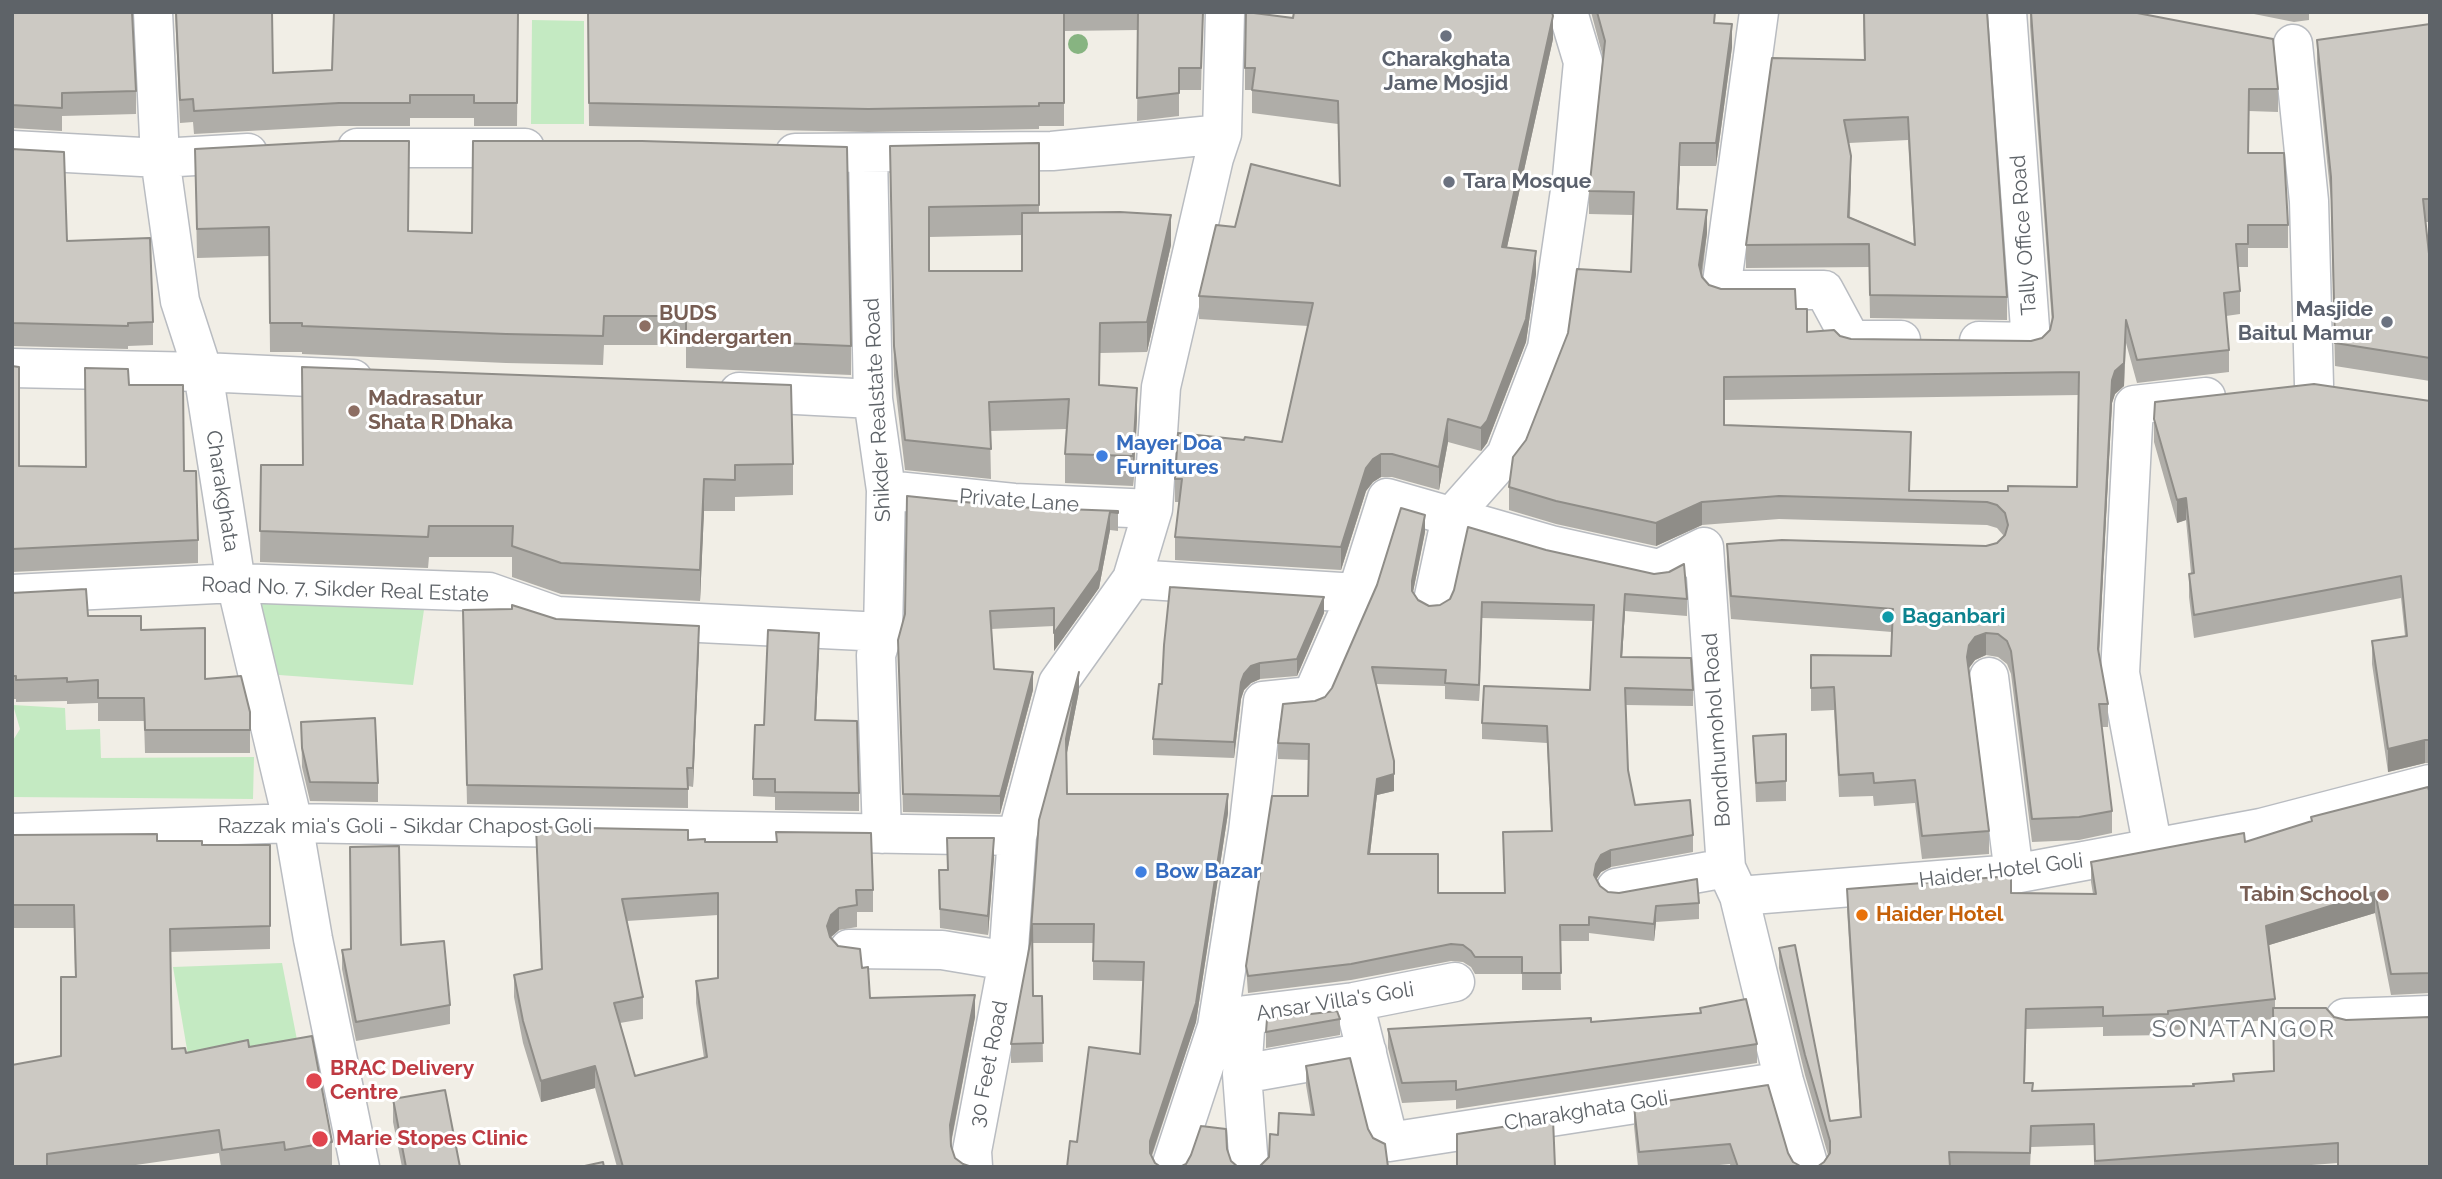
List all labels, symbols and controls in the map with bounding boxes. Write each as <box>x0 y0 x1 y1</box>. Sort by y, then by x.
marker: Charakghata Jame Mosjid <box>1438 28 1454 44</box>
place label: Charakghata Jame Mosjid <box>1382 47 1510 97</box>
street label: Tally Office Road <box>2006 154 2042 316</box>
place label: Tara Mosque <box>1463 169 1591 195</box>
marker: Tara Mosque <box>1441 174 1457 190</box>
street label: Shikder Realstate Road <box>860 297 896 523</box>
place label: Masjide Baitul Mamur <box>2238 297 2373 347</box>
place label: BUDS Kindergarten <box>659 301 792 351</box>
marker: Masjide Baitul Mamur <box>2379 314 2395 330</box>
marker: BUDS Kindergarten <box>637 318 653 334</box>
place label: Madrasatur Shata R Dhaka <box>368 386 513 436</box>
marker: Madrasatur Shata R Dhaka <box>346 403 362 419</box>
street label: Charakghata <box>200 429 244 553</box>
place label: Mayer Doa Furnitures <box>1116 431 1222 481</box>
marker: Mayer Doa Furnitures <box>1094 448 1110 464</box>
street label: Private Lane <box>958 484 1080 518</box>
street label: Road No. 7, Sikder Real Estate <box>201 572 489 608</box>
place label: Baganbari <box>1902 604 2005 630</box>
marker: Baganbari <box>1880 609 1896 625</box>
street label: Bondhumohol Road <box>1698 632 1736 828</box>
street label: Razzak mia's Goli - Sikdar Chapost Goli <box>218 814 592 840</box>
street label: Haider Hotel Goli <box>1917 848 2085 894</box>
place label: Bow Bazar <box>1155 859 1261 885</box>
marker: Bow Bazar <box>1133 864 1149 880</box>
place label: Tabin School <box>2240 882 2369 908</box>
marker: Tabin School <box>2375 887 2391 903</box>
place label: Haider Hotel <box>1876 902 2003 928</box>
marker: Haider Hotel <box>1854 907 1870 923</box>
street label: Ansar Villa's Goli <box>1254 977 1416 1027</box>
street label: 30 Feet Road <box>964 999 1014 1129</box>
district label: SONATANGOR <box>2153 1016 2335 1044</box>
place label: BRAC Delivery Centre <box>330 1056 474 1106</box>
marker: BRAC Delivery Centre <box>304 1071 324 1091</box>
street label: Charakghata Goli <box>1502 1086 1670 1136</box>
place label: Marie Stopes Clinic <box>336 1126 528 1152</box>
marker: Marie Stopes Clinic <box>310 1129 330 1149</box>

